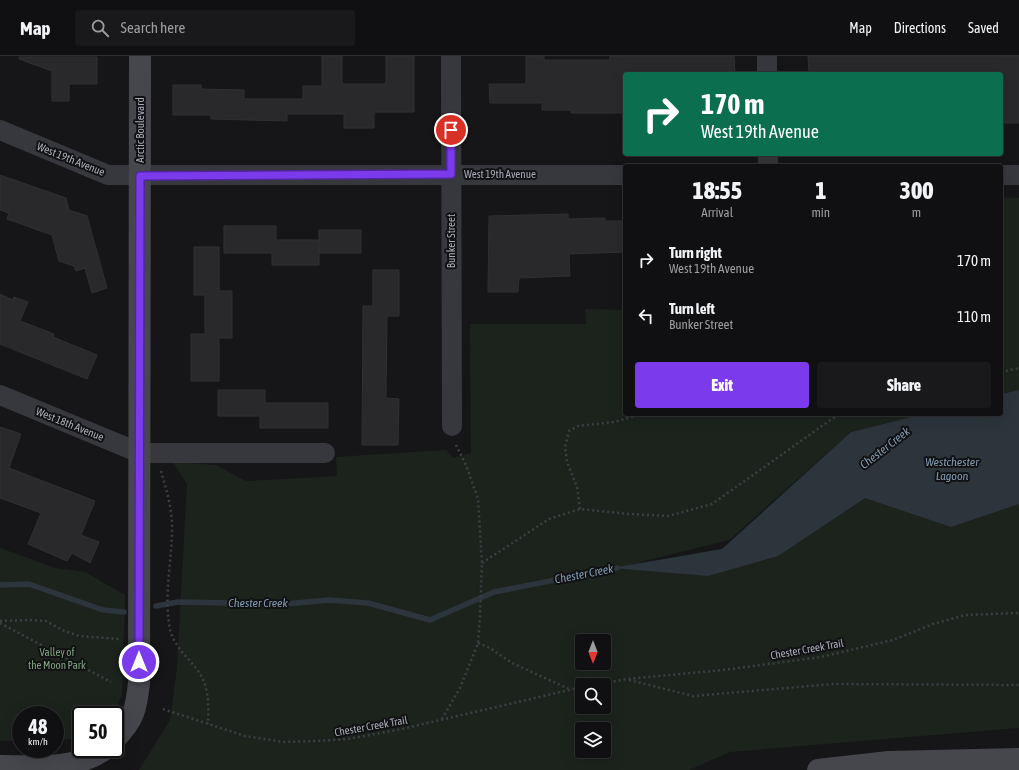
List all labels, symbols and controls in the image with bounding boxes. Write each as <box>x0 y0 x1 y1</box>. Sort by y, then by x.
search box <box>75 10 355 46</box>
text: Map <box>20 17 51 39</box>
icon: search <box>89 17 111 39</box>
text: Search here <box>121 19 185 36</box>
text: Map <box>849 20 872 36</box>
text: Directions <box>894 20 946 36</box>
text: Saved <box>968 20 999 36</box>
icon: right <box>635 88 687 140</box>
text: 170 m <box>701 88 764 120</box>
street label: Arctic Boulevard <box>134 97 146 163</box>
pin <box>434 113 468 147</box>
icon: arrive <box>440 119 462 141</box>
text: West 19th Avenue <box>701 121 819 142</box>
street label: West 19th Avenue <box>35 140 107 178</box>
street label: West 19th Avenue <box>464 168 536 180</box>
text: 18:55 <box>693 177 742 204</box>
text: 1 <box>815 177 826 204</box>
text: 300 <box>900 177 933 204</box>
text: Arrival <box>701 205 733 220</box>
text: min <box>811 205 830 220</box>
text: m <box>912 205 921 220</box>
street label: Bunker Street <box>445 214 457 268</box>
text: Turn right <box>669 244 722 261</box>
icon: right <box>635 249 657 271</box>
text: 170 m <box>957 252 991 269</box>
text: West 19th Avenue <box>669 261 754 276</box>
text: Turn left <box>669 300 715 317</box>
icon: left <box>635 305 657 327</box>
text: 110 m <box>957 308 991 325</box>
text: Bunker Street <box>669 317 733 332</box>
button: Exit <box>635 362 809 408</box>
button: Share <box>817 362 991 408</box>
street label: West 18th Avenue <box>34 405 106 443</box>
water label: Chester Creek <box>857 424 913 472</box>
water label: Westchester Lagoon <box>925 455 979 483</box>
water label: Chester Creek <box>554 561 615 587</box>
water label: Chester Creek <box>228 596 288 610</box>
north arrow <box>575 634 611 670</box>
map controls <box>575 634 611 758</box>
street label: Chester Creek Trail <box>769 637 845 661</box>
position arrow <box>118 641 160 683</box>
park label: Valley of the Moon Park <box>28 646 86 671</box>
button: search <box>575 678 611 714</box>
speed limit sign: 50 <box>72 706 124 758</box>
street label: Chester Creek Trail <box>333 714 409 738</box>
text: 48 <box>29 715 47 738</box>
button: layers <box>575 722 611 758</box>
text: km/h <box>28 736 48 747</box>

